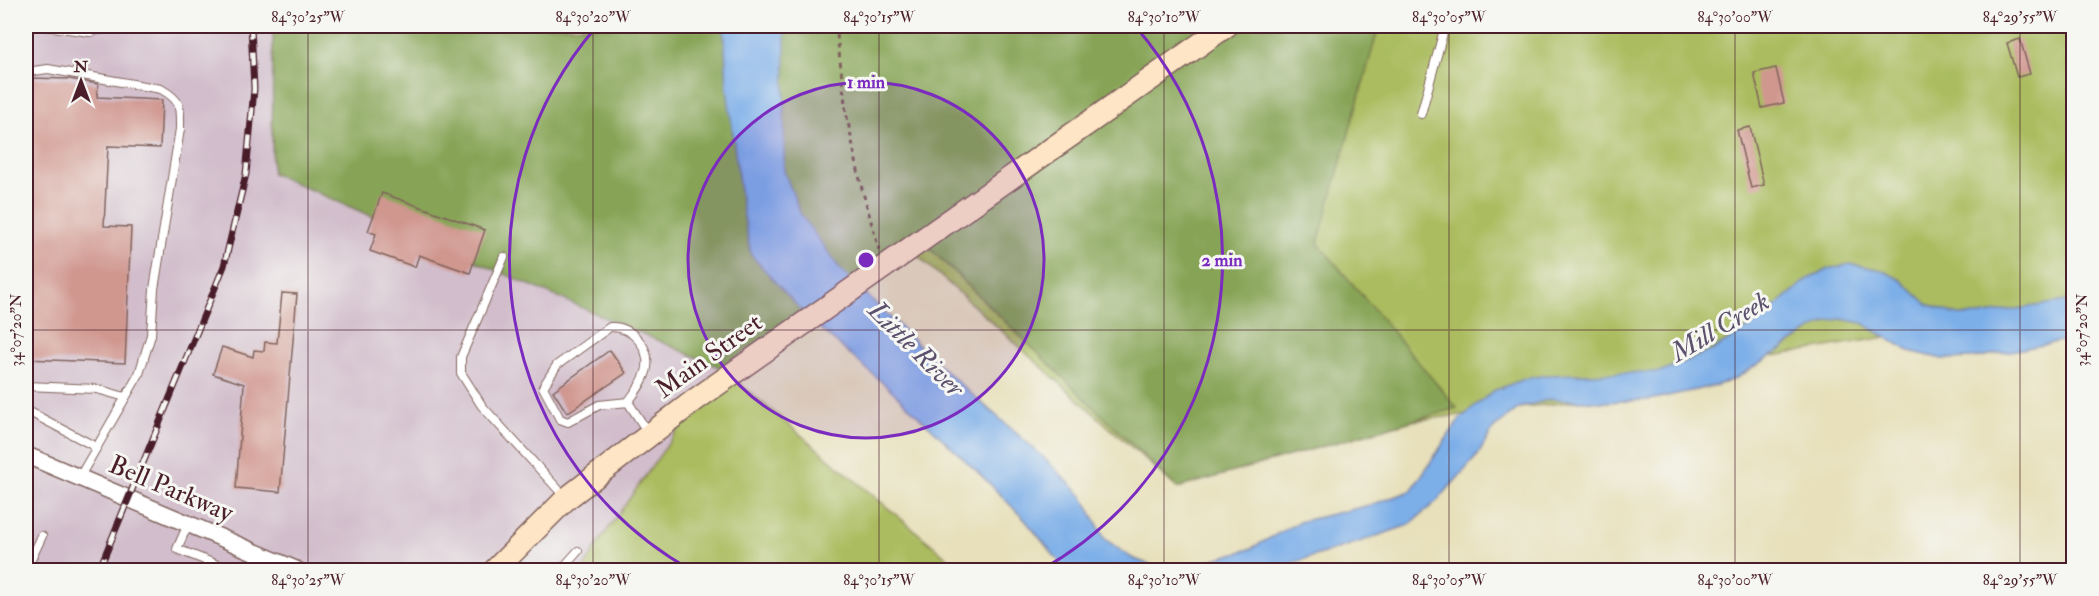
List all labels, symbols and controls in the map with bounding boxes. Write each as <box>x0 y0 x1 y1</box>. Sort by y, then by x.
text: 84°30'25"W <box>271 8 346 27</box>
text: 84°30'20"W <box>556 8 631 27</box>
text: 84°30'15"W <box>843 8 915 27</box>
text: 84°30'10"W <box>1128 8 1201 27</box>
text: 84°30'05"W <box>1412 8 1487 27</box>
text: 84°30'00"W <box>1698 8 1773 27</box>
text: 84°29'55"W <box>1983 8 2058 27</box>
north arrow <box>51 51 111 111</box>
text: N <box>73 57 89 77</box>
text: 1 min <box>847 71 886 94</box>
text: 2 min <box>1202 249 1243 272</box>
centre of rings <box>856 250 876 270</box>
water label: Mill Creek <box>1663 285 1775 370</box>
text: 34°07'20"N <box>7 293 26 366</box>
water label: Little River <box>860 293 972 405</box>
text: 34°07'20"N <box>2073 293 2092 366</box>
street label: Main Street <box>649 307 769 405</box>
street label: Bell Parkway <box>104 449 238 530</box>
text: 84°30'25"W <box>271 571 346 590</box>
text: 84°30'20"W <box>556 571 631 590</box>
text: 84°30'15"W <box>843 571 915 590</box>
text: 84°30'10"W <box>1128 571 1201 590</box>
text: 84°30'05"W <box>1412 571 1487 590</box>
text: 84°30'00"W <box>1698 571 1773 590</box>
text: 84°29'55"W <box>1983 571 2058 590</box>

